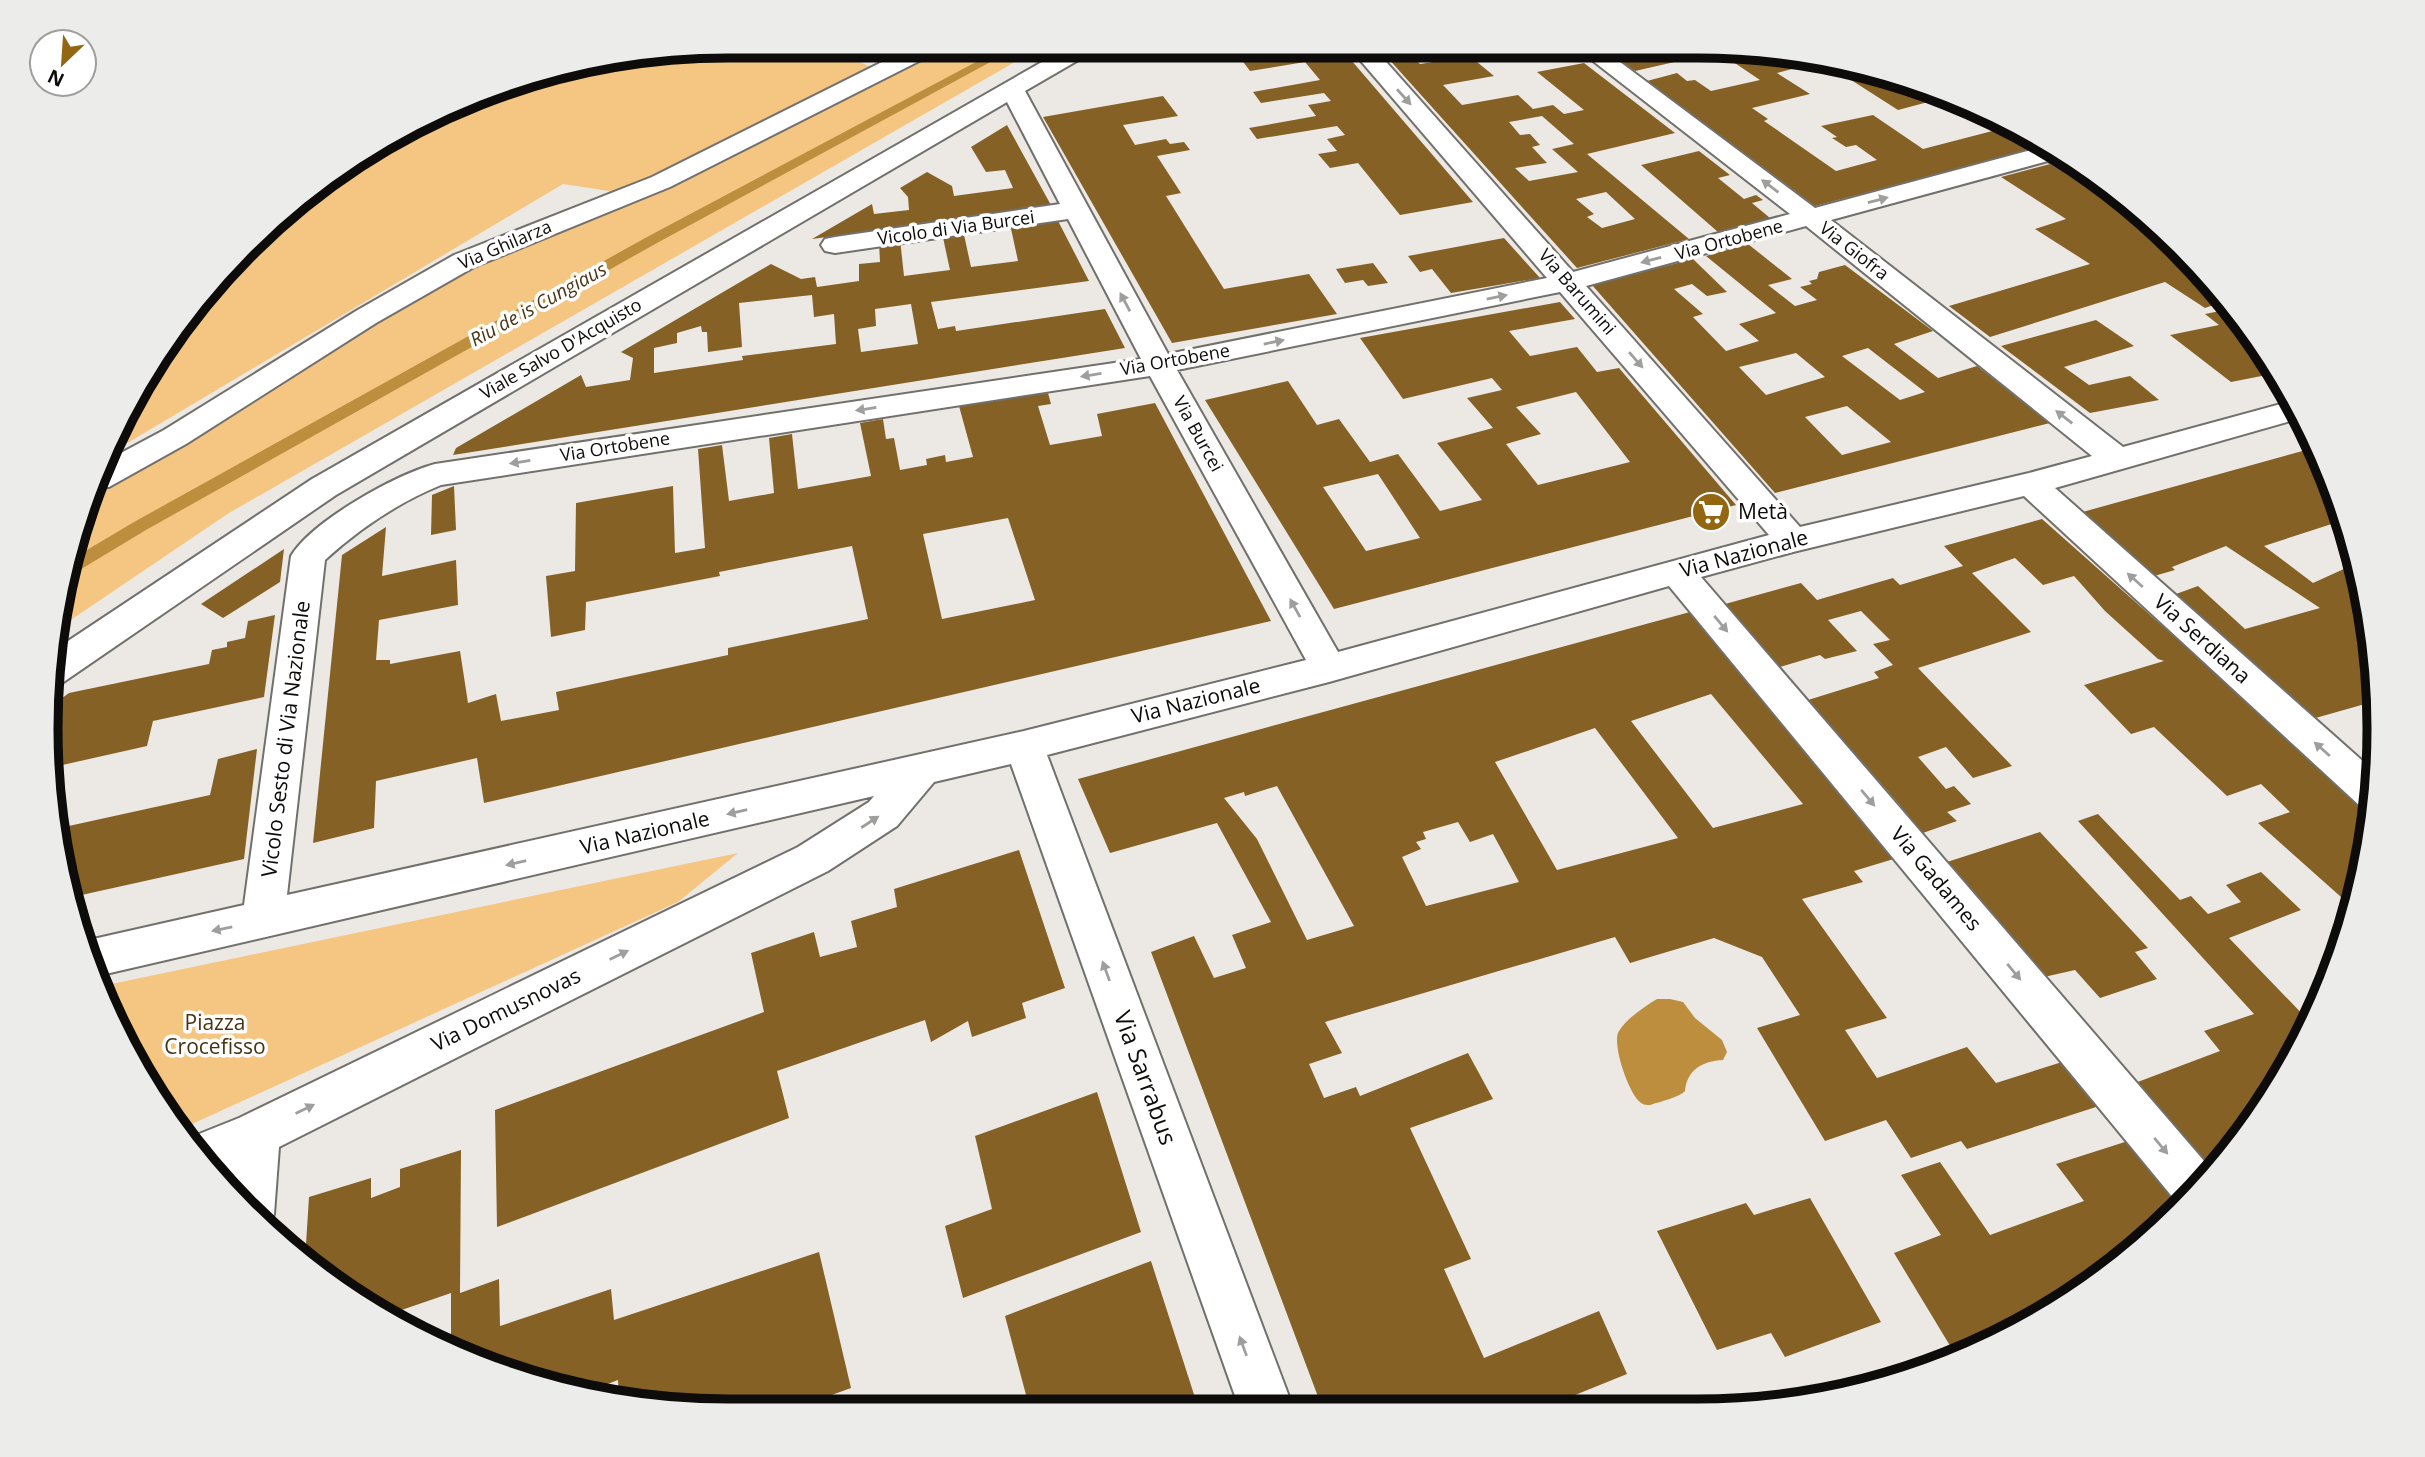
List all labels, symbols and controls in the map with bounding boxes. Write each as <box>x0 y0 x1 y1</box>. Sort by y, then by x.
north arrow <box>28 28 98 98</box>
text: N <box>43 63 68 93</box>
one-way arrow <box>1396 89 1411 106</box>
one-way arrow <box>1761 179 1779 193</box>
one-way arrow <box>1867 194 1889 205</box>
street label: Vicolo di Via Burcei <box>876 204 1036 250</box>
street label: Via Ortobene <box>1672 213 1785 265</box>
street label: Via Ghilarza <box>454 214 555 274</box>
street label: Via Giofra <box>1815 216 1894 285</box>
street label: Via Barumini <box>1534 243 1622 340</box>
water label: Riu de is Cungiaus <box>465 256 611 352</box>
one-way arrow <box>1640 256 1661 266</box>
one-way arrow <box>1486 291 1508 302</box>
street label: Viale Salvo D'Acquisto <box>475 292 646 404</box>
one-way arrow <box>1120 292 1131 312</box>
one-way arrow <box>1263 336 1285 347</box>
street label: Via Ortobene <box>1118 338 1231 380</box>
one-way arrow <box>1628 351 1644 369</box>
one-way arrow <box>1080 370 1102 381</box>
street label: Via Burcei <box>1168 391 1230 476</box>
one-way arrow <box>855 404 877 415</box>
one-way arrow <box>2056 410 2074 425</box>
street label: Via Ortobene <box>558 425 671 467</box>
one-way arrow <box>509 457 531 468</box>
supermarket icon: Metà <box>1690 491 1732 533</box>
place label: Metà <box>1738 497 1788 525</box>
street label: Via Nazionale <box>1676 522 1811 584</box>
one-way arrow <box>2127 572 2144 588</box>
street label: Via Serdiana <box>2148 587 2257 689</box>
street label: Vicolo Sesto di Via Nazionale <box>254 599 316 879</box>
one-way arrow <box>1289 599 1301 618</box>
one-way arrow <box>1713 615 1729 633</box>
street label: Via Nazionale <box>1128 670 1263 730</box>
one-way arrow <box>2314 741 2331 757</box>
one-way arrow <box>1860 789 1875 807</box>
street label: Via Nazionale <box>577 804 712 860</box>
one-way arrow <box>726 807 748 818</box>
one-way arrow <box>860 816 880 829</box>
street label: Via Gadames <box>1885 820 1989 936</box>
one-way arrow <box>504 858 526 869</box>
one-way arrow <box>211 924 233 935</box>
one-way arrow <box>609 949 629 960</box>
street label: Via Domusnovas <box>426 961 585 1057</box>
one-way arrow <box>1100 961 1111 982</box>
one-way arrow <box>2006 963 2022 981</box>
street label: Via Sarrabus <box>1107 1006 1186 1149</box>
park label: Piazza Crocefisso <box>164 1008 266 1060</box>
one-way arrow <box>296 1104 316 1116</box>
one-way arrow <box>2153 1137 2169 1155</box>
one-way arrow <box>1238 1335 1249 1356</box>

